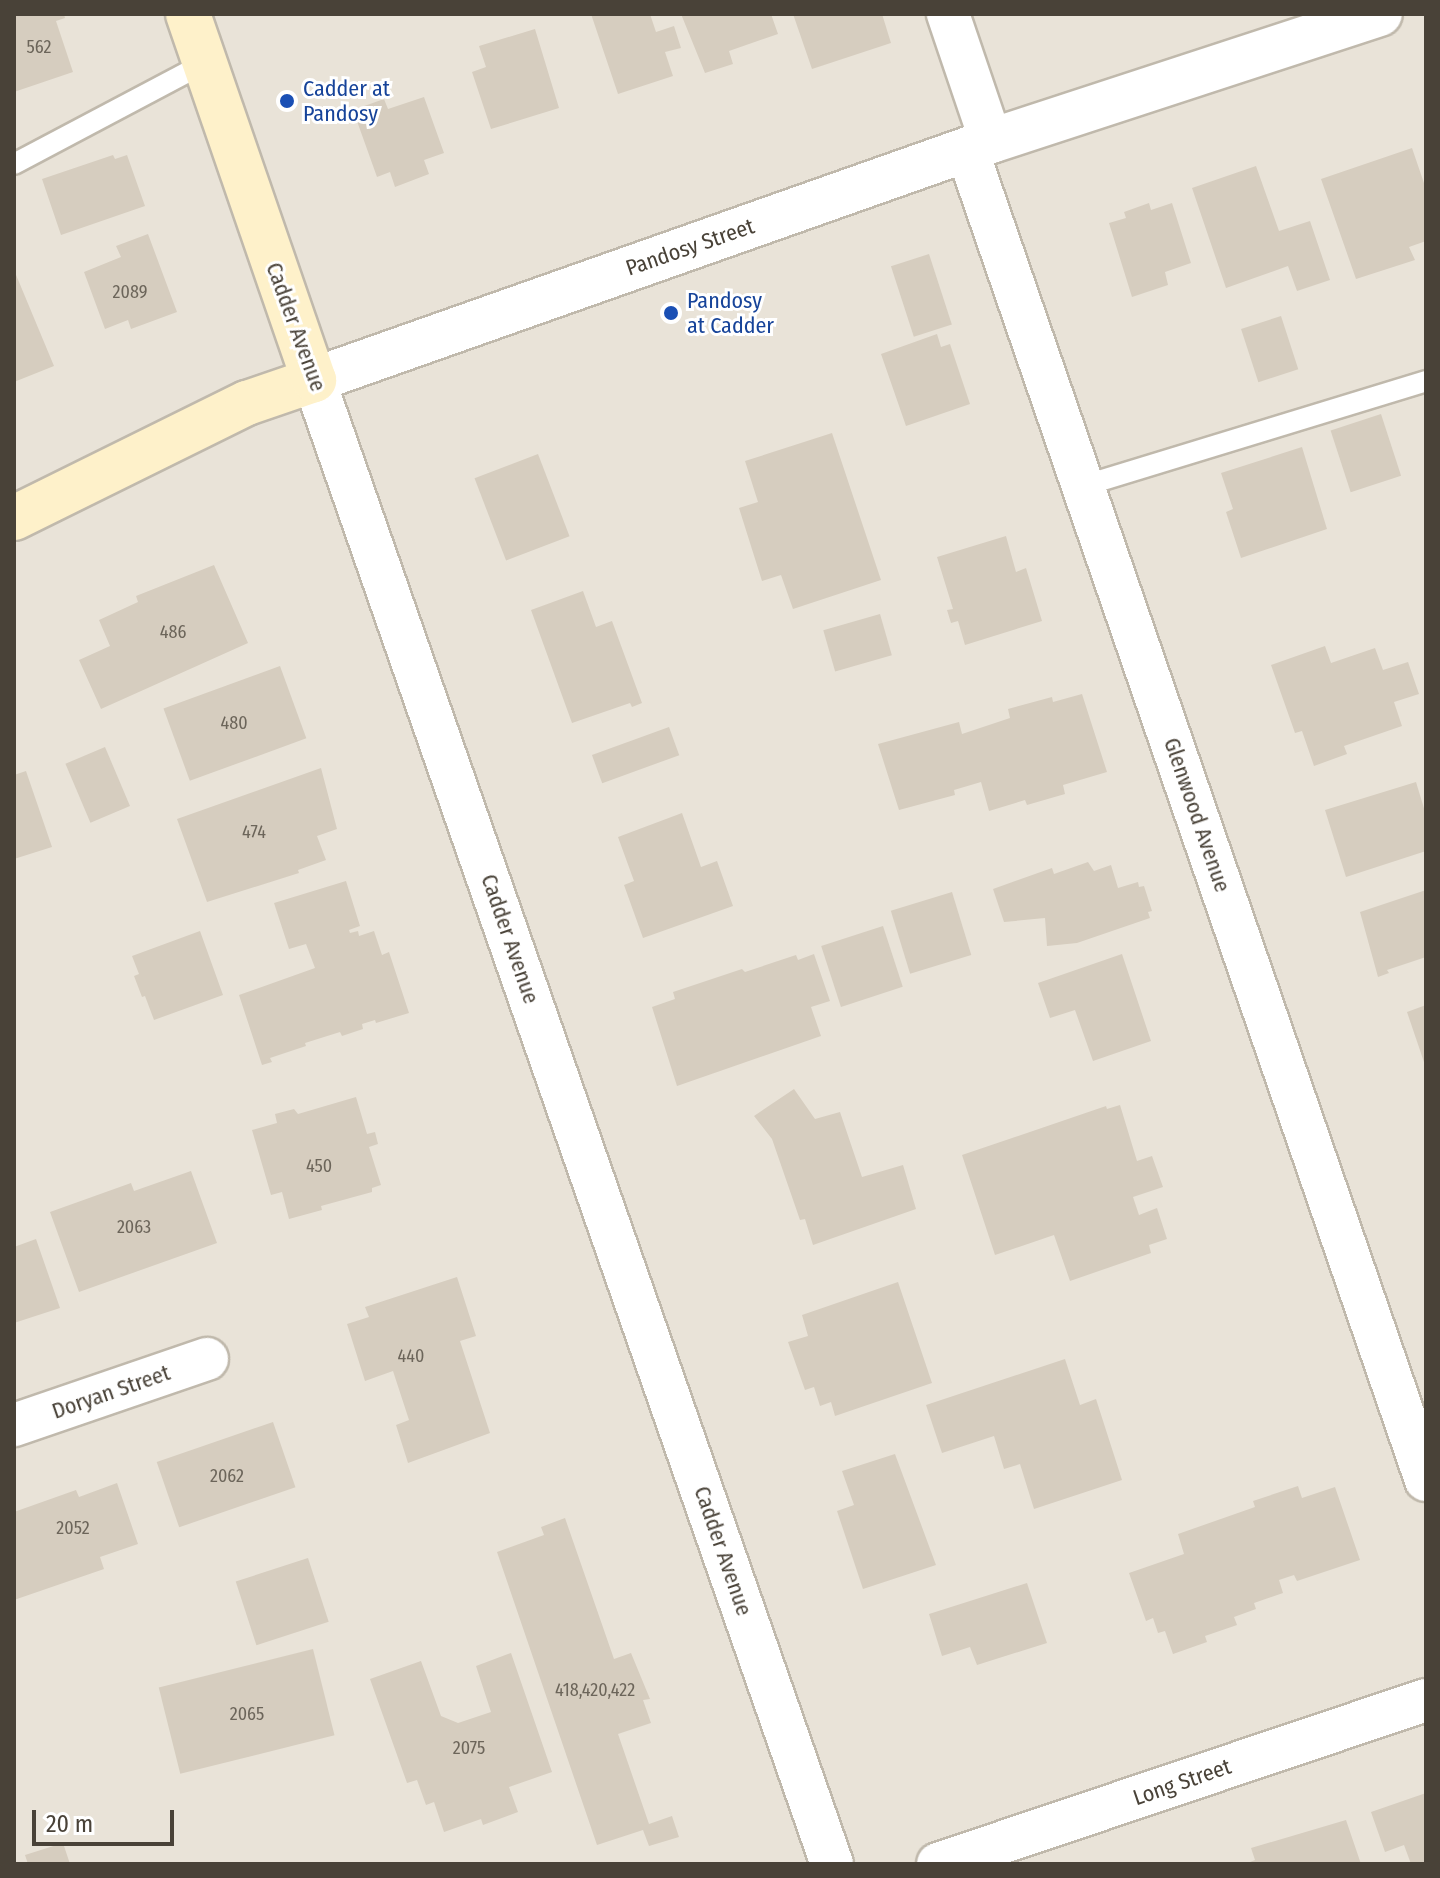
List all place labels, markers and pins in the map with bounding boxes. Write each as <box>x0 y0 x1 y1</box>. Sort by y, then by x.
place label: Cadder at Pandosy <box>303 75 390 126</box>
marker: Cadder at Pandosy <box>278 92 296 110</box>
place label: Pandosy at Cadder <box>687 287 774 338</box>
marker: Pandosy at Cadder <box>662 304 680 322</box>

